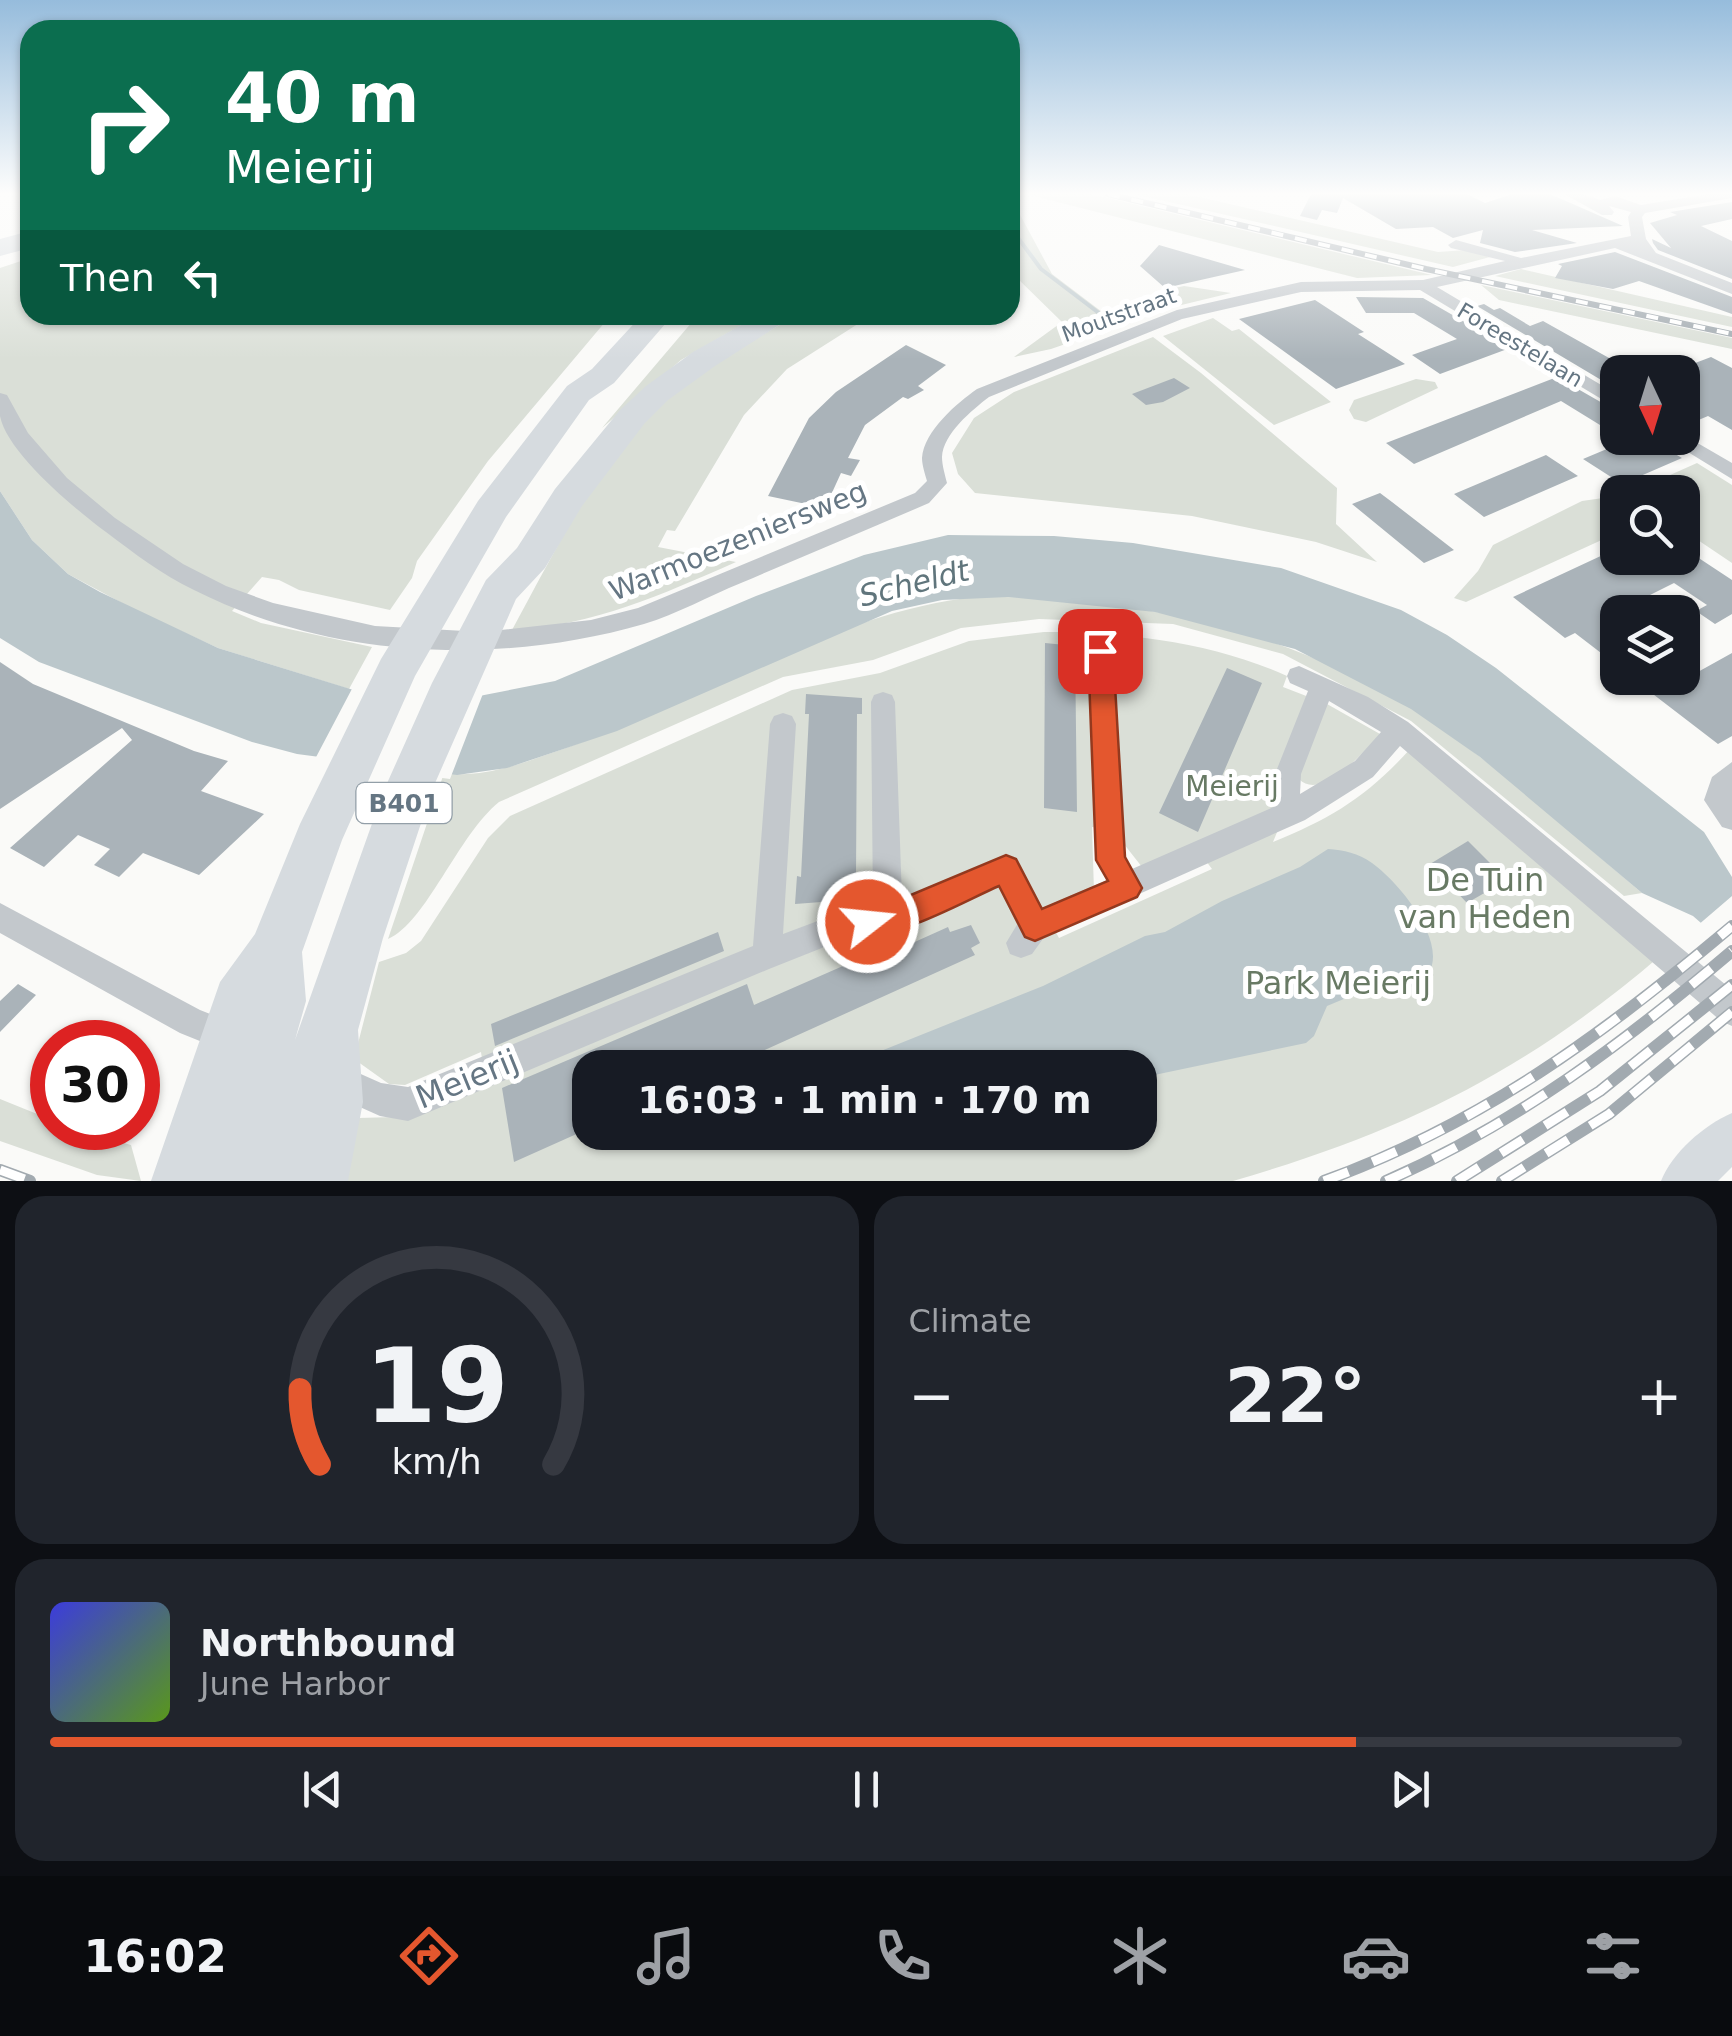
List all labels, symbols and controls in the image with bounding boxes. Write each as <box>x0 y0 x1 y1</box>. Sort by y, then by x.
text: 40 m <box>225 57 420 139</box>
icon: right <box>60 60 190 190</box>
text: Meierij <box>225 141 375 194</box>
icon: left <box>175 250 230 305</box>
text: Then <box>60 256 155 300</box>
street label: Moutstraat <box>1058 283 1180 347</box>
street label: Foreestelaan <box>1453 298 1587 392</box>
north arrow <box>1600 355 1700 455</box>
map controls <box>1600 355 1700 695</box>
street label: Warmoezeniersweg <box>605 474 871 608</box>
button: search <box>1600 475 1700 575</box>
water label: Scheldt <box>855 552 974 614</box>
button: layers <box>1600 595 1700 695</box>
pin <box>1058 609 1143 694</box>
icon: arrive <box>1073 624 1128 679</box>
park label: Meierij <box>1185 770 1279 803</box>
road number: B401 <box>356 783 452 823</box>
park label: De Tuin van Heden <box>1398 861 1572 936</box>
position arrow <box>816 870 920 974</box>
park label: Park Meierij <box>1245 964 1431 1002</box>
speed limit sign: 30 <box>30 1020 160 1150</box>
street label: Meierij <box>410 1041 524 1117</box>
text: 16:03 · 1 min · 170 m <box>637 1078 1092 1122</box>
text: Climate <box>909 1302 1032 1340</box>
text: 19 <box>364 1325 509 1447</box>
text: 22° <box>1224 1352 1366 1440</box>
text: − <box>909 1364 955 1428</box>
text: + <box>1636 1364 1682 1428</box>
text: km/h <box>392 1441 482 1482</box>
text: Northbound <box>200 1621 456 1665</box>
text: June Harbor <box>200 1665 390 1703</box>
icon: previous <box>295 1762 350 1817</box>
icon: pause <box>839 1762 894 1817</box>
icon: next <box>1383 1762 1438 1817</box>
icon: directions <box>394 1921 464 1991</box>
icon: music <box>631 1921 701 1991</box>
icon: phone <box>868 1921 938 1991</box>
icon: climate <box>1105 1921 1175 1991</box>
icon: car <box>1341 1921 1411 1991</box>
icon: filters <box>1578 1921 1648 1991</box>
text: 16:02 <box>83 1930 227 1983</box>

